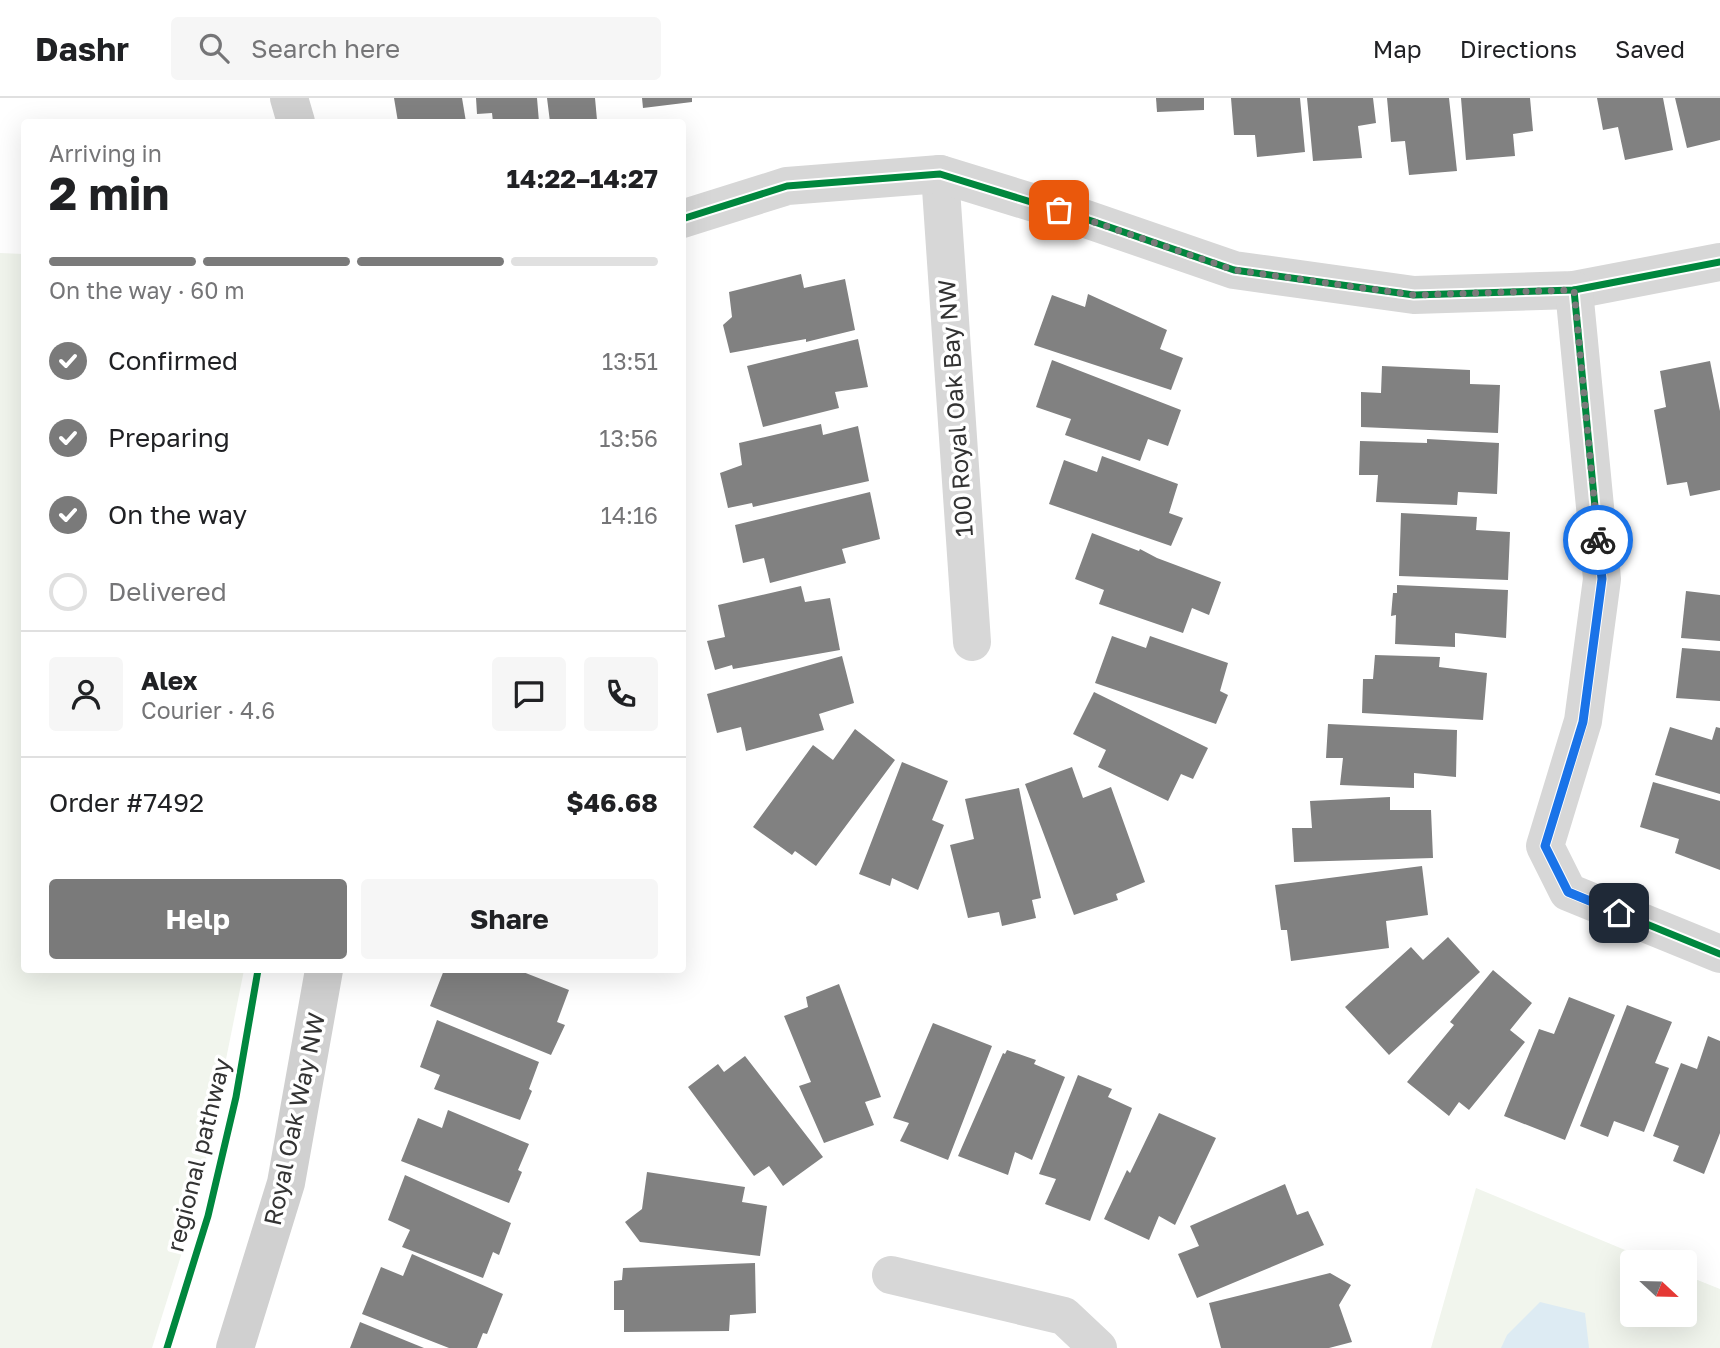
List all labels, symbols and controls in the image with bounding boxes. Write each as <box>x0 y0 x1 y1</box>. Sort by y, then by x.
search box <box>171 17 661 80</box>
text: Dashr <box>35 29 129 68</box>
icon: search <box>195 29 233 67</box>
text: Search here <box>251 33 400 64</box>
text: Map <box>1373 34 1422 63</box>
text: Directions <box>1460 34 1577 63</box>
text: Saved <box>1615 34 1685 63</box>
text: Arriving in <box>49 139 162 167</box>
text: 14:22–14:27 <box>507 163 658 194</box>
text: 2 min <box>49 165 169 220</box>
pin <box>1029 180 1089 240</box>
icon: bag <box>1040 191 1078 229</box>
text: On the way · 60 m <box>49 276 245 304</box>
street label: 100 Royal Oak Bay NW <box>931 278 978 538</box>
icon: check <box>49 342 87 380</box>
text: Confirmed <box>108 345 238 376</box>
text: 13:51 <box>602 347 658 375</box>
icon: check <box>49 419 87 457</box>
text: Preparing <box>108 422 230 453</box>
text: 13:56 <box>599 424 658 452</box>
icon: check <box>49 496 87 534</box>
text: On the way <box>108 499 247 530</box>
text: 14:16 <box>601 501 658 529</box>
courier <box>1563 505 1633 575</box>
icon: bike <box>1579 521 1617 559</box>
text: Delivered <box>108 576 227 607</box>
button: person <box>49 657 123 731</box>
button: chat <box>492 657 566 731</box>
button: phone <box>584 657 658 731</box>
text: Alex <box>141 665 198 696</box>
text: Courier · 4.6 <box>141 696 275 724</box>
text: Order #7492 <box>49 787 204 818</box>
text: $46.68 <box>566 787 658 818</box>
button: Help <box>49 879 347 959</box>
button: Share <box>361 879 658 959</box>
pin <box>1589 883 1649 943</box>
icon: home <box>1600 894 1638 932</box>
street label: Royal Oak Way NW <box>257 1010 330 1228</box>
street label: regional pathway <box>159 1055 236 1254</box>
north arrow <box>1620 1250 1698 1326</box>
map controls <box>1620 1250 1697 1327</box>

